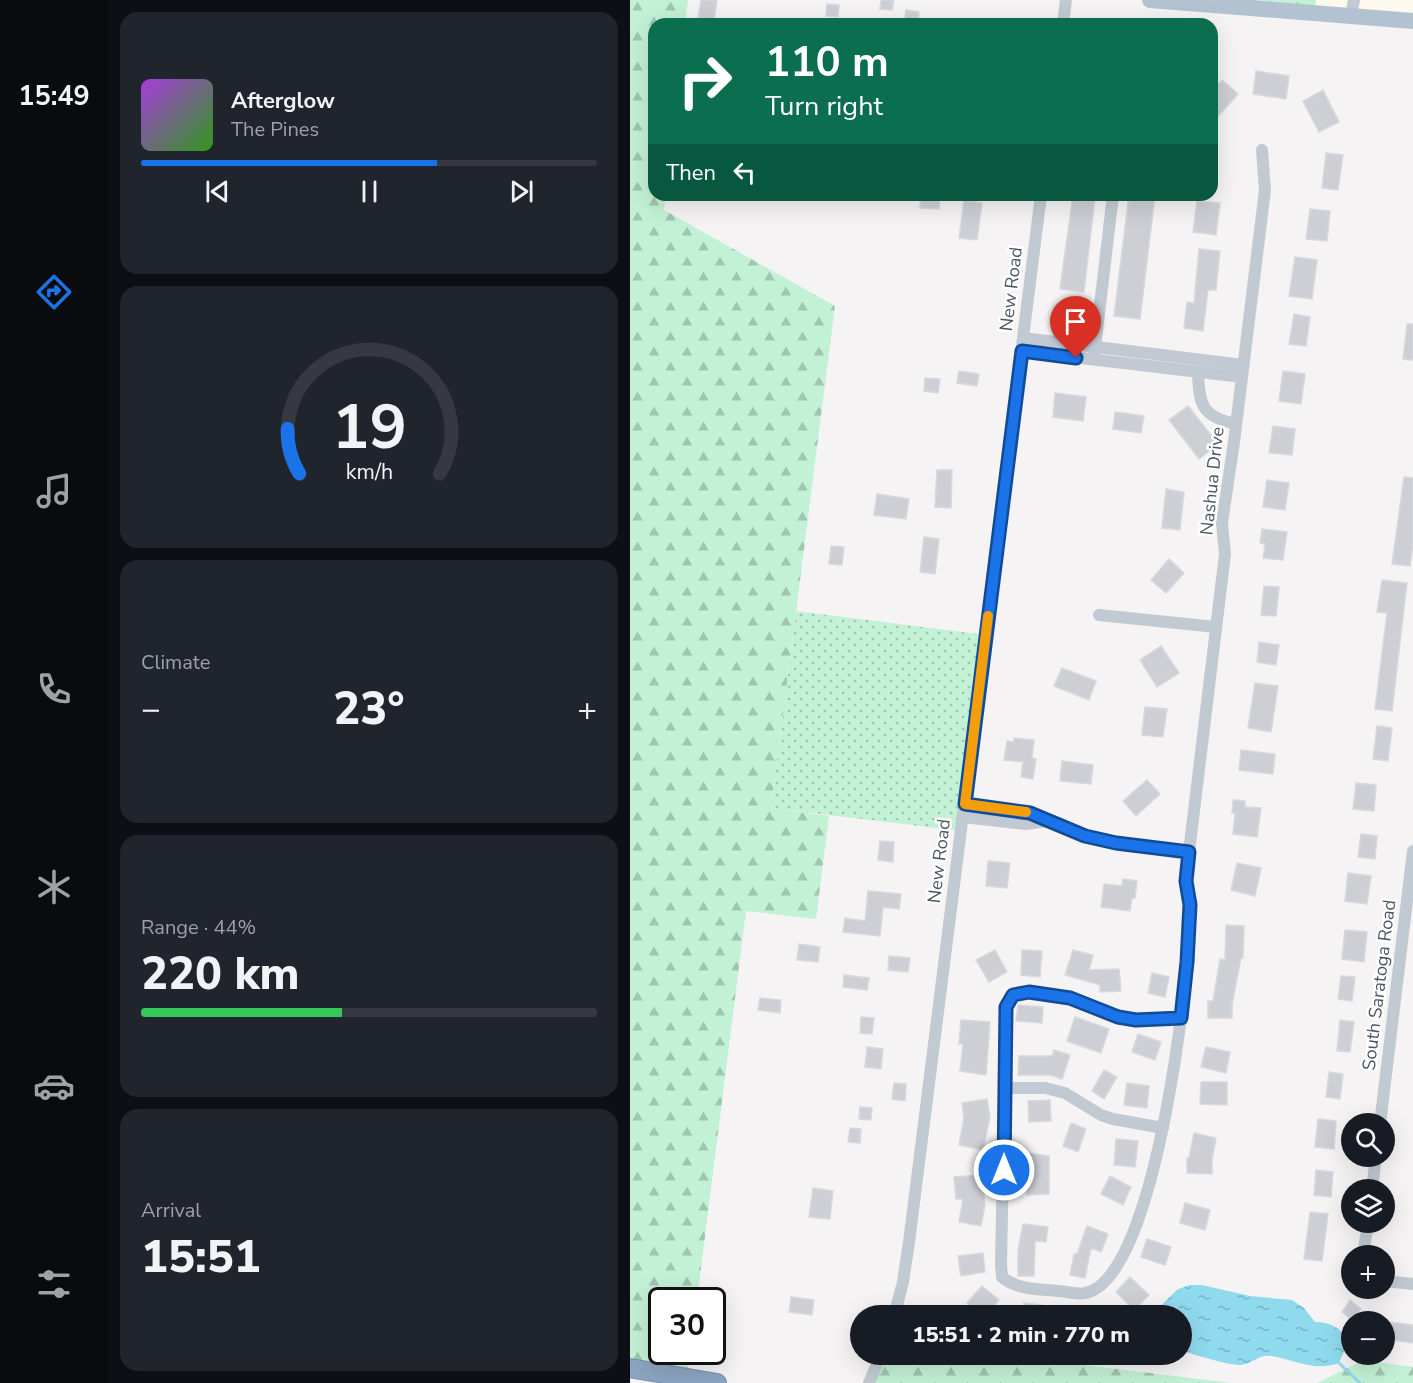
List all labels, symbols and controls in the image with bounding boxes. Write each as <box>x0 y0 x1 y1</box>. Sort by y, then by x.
text: 110 m <box>765 34 889 91</box>
icon: right <box>666 42 744 120</box>
text: 15:49 <box>18 78 90 115</box>
text: Afterglow <box>231 86 335 116</box>
text: Turn right <box>765 88 883 125</box>
text: The Pines <box>231 116 319 143</box>
icon: left <box>728 156 761 189</box>
text: Then <box>666 158 716 188</box>
icon: previous <box>201 175 234 208</box>
icon: pause <box>353 175 386 208</box>
icon: next <box>505 175 538 208</box>
street label: New Road <box>994 246 1028 332</box>
icon: directions <box>33 271 75 313</box>
pin <box>1050 296 1101 358</box>
icon: arrive <box>1059 305 1092 338</box>
text: 19 <box>332 385 406 470</box>
street label: Nashua Drive <box>1194 426 1230 536</box>
text: km/h <box>345 458 393 488</box>
icon: music <box>33 470 75 512</box>
text: Climate <box>141 649 210 676</box>
icon: phone <box>33 668 75 710</box>
text: 23° <box>333 679 405 740</box>
text: − <box>141 687 161 732</box>
text: + <box>577 687 597 732</box>
street label: New Road <box>922 818 956 904</box>
icon: climate <box>33 866 75 908</box>
street label: South Saratoga Road <box>1357 898 1401 1072</box>
text: Range · 44% <box>141 914 256 941</box>
text: 220 km <box>141 944 300 1005</box>
icon: car <box>33 1065 75 1107</box>
map controls <box>1341 1113 1395 1365</box>
button: search <box>1341 1113 1395 1167</box>
position arrow <box>972 1138 1036 1202</box>
button: layers <box>1341 1179 1395 1233</box>
text: Arrival <box>141 1197 201 1224</box>
text: 15:51 <box>141 1227 261 1288</box>
button: + <box>1341 1245 1395 1299</box>
icon: filters <box>33 1263 75 1305</box>
speed limit sign: 30 <box>648 1287 726 1365</box>
button: − <box>1341 1311 1395 1365</box>
text: 15:51 · 2 min · 770 m <box>912 1320 1130 1350</box>

